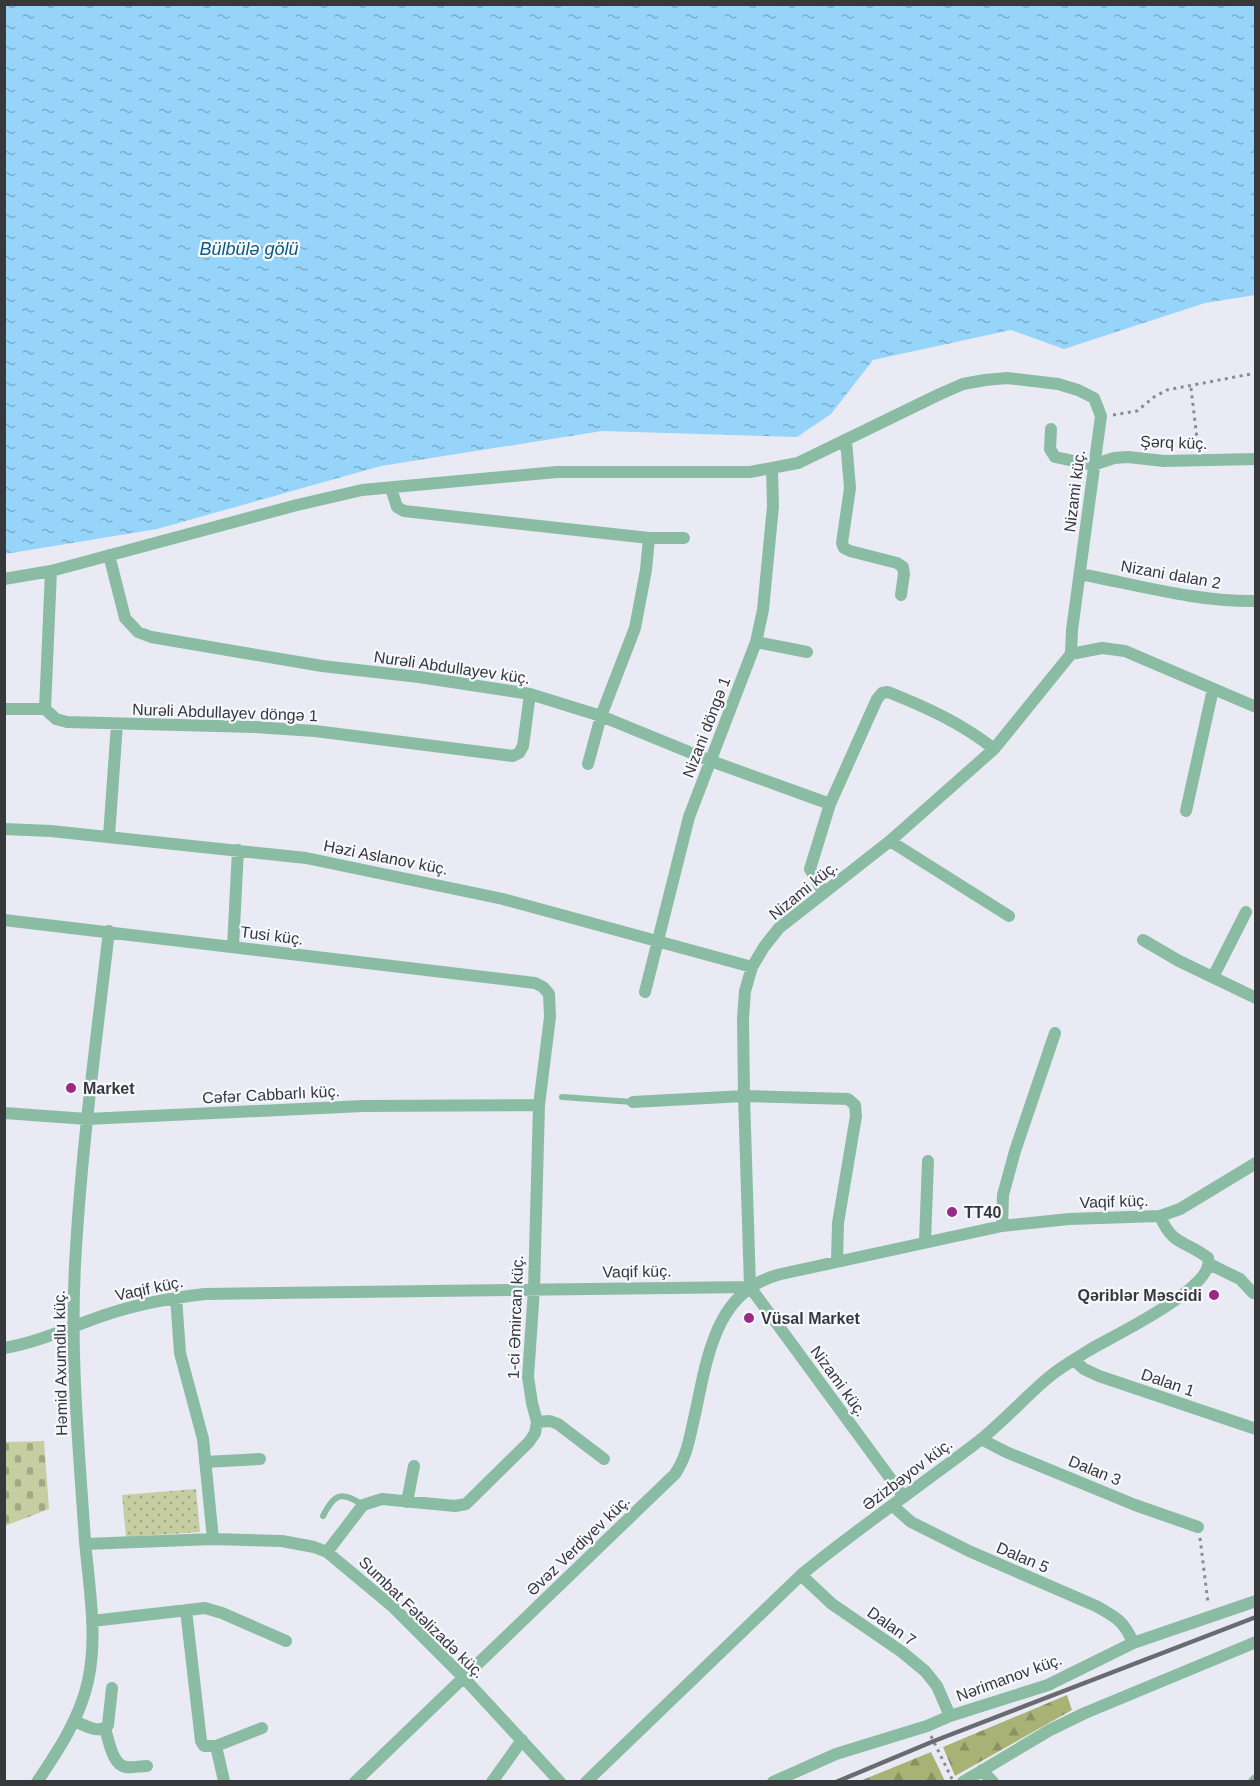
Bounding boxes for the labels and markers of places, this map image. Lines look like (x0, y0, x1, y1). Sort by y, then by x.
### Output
place label: Market (83, 1080, 135, 1097)
marker: Market (64, 1081, 78, 1095)
place label: TT40 (964, 1204, 1001, 1221)
marker: TT40 (945, 1205, 959, 1219)
place label: Qəriblər Məscidi (1078, 1287, 1202, 1304)
marker: Qəriblər Məscidi (1207, 1288, 1221, 1302)
place label: Vüsal Market (761, 1310, 860, 1327)
marker: Vüsal Market (742, 1311, 756, 1325)

